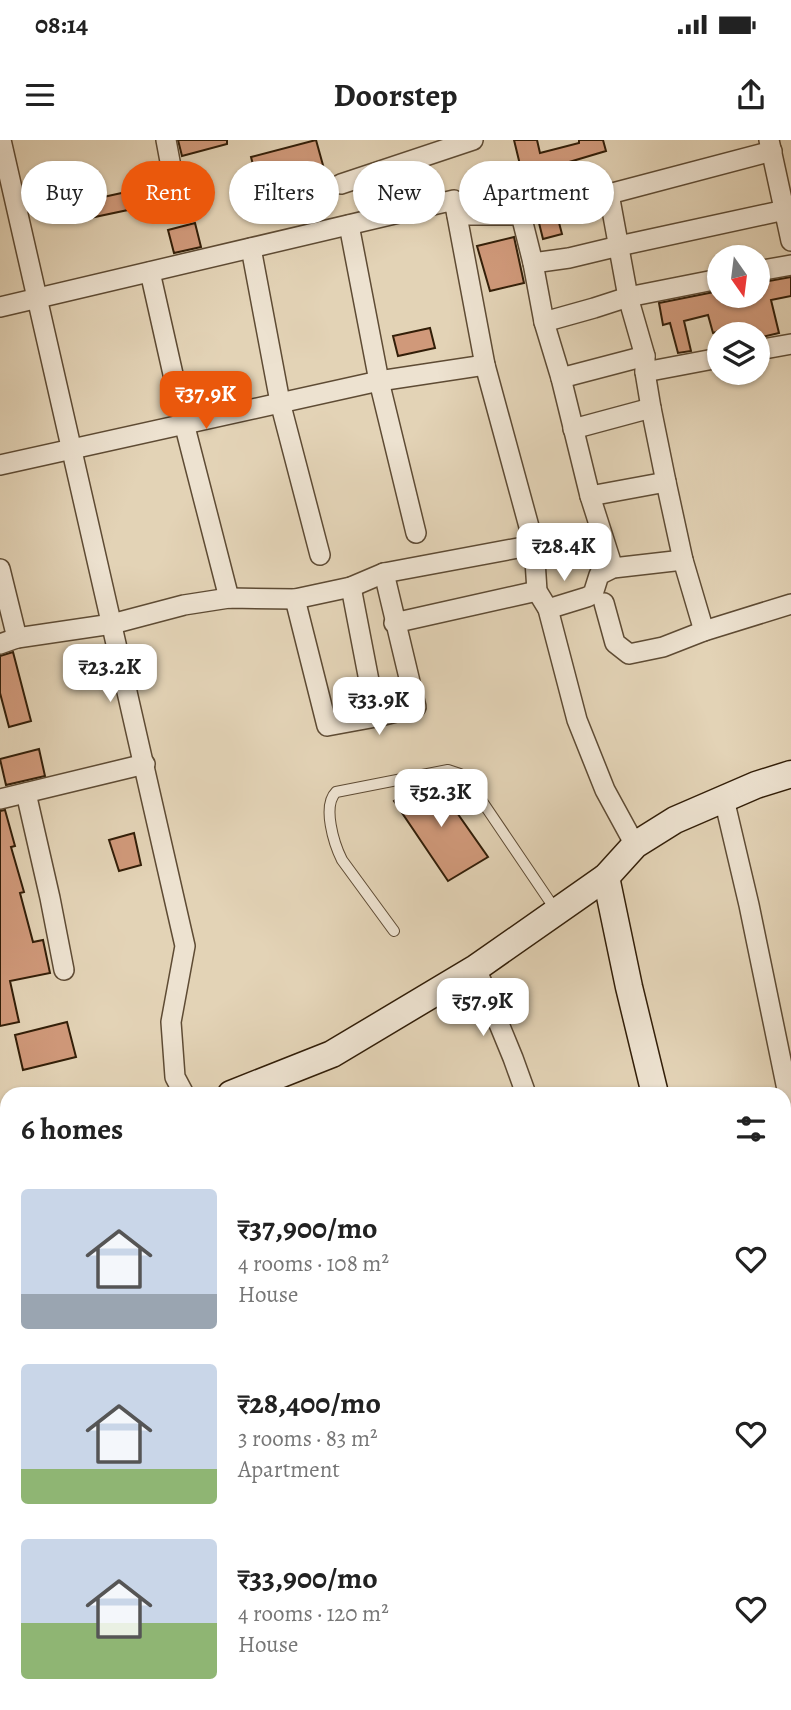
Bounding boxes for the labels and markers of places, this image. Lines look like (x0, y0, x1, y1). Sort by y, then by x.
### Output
pin: ₹37.9K (149, 372, 263, 431)
pin: ₹28.4K (507, 524, 621, 583)
pin: ₹23.2K (53, 644, 167, 704)
pin: ₹33.9K (322, 678, 436, 737)
pin: ₹52.3K (384, 770, 498, 829)
pin: ₹57.9K (426, 978, 540, 1038)

